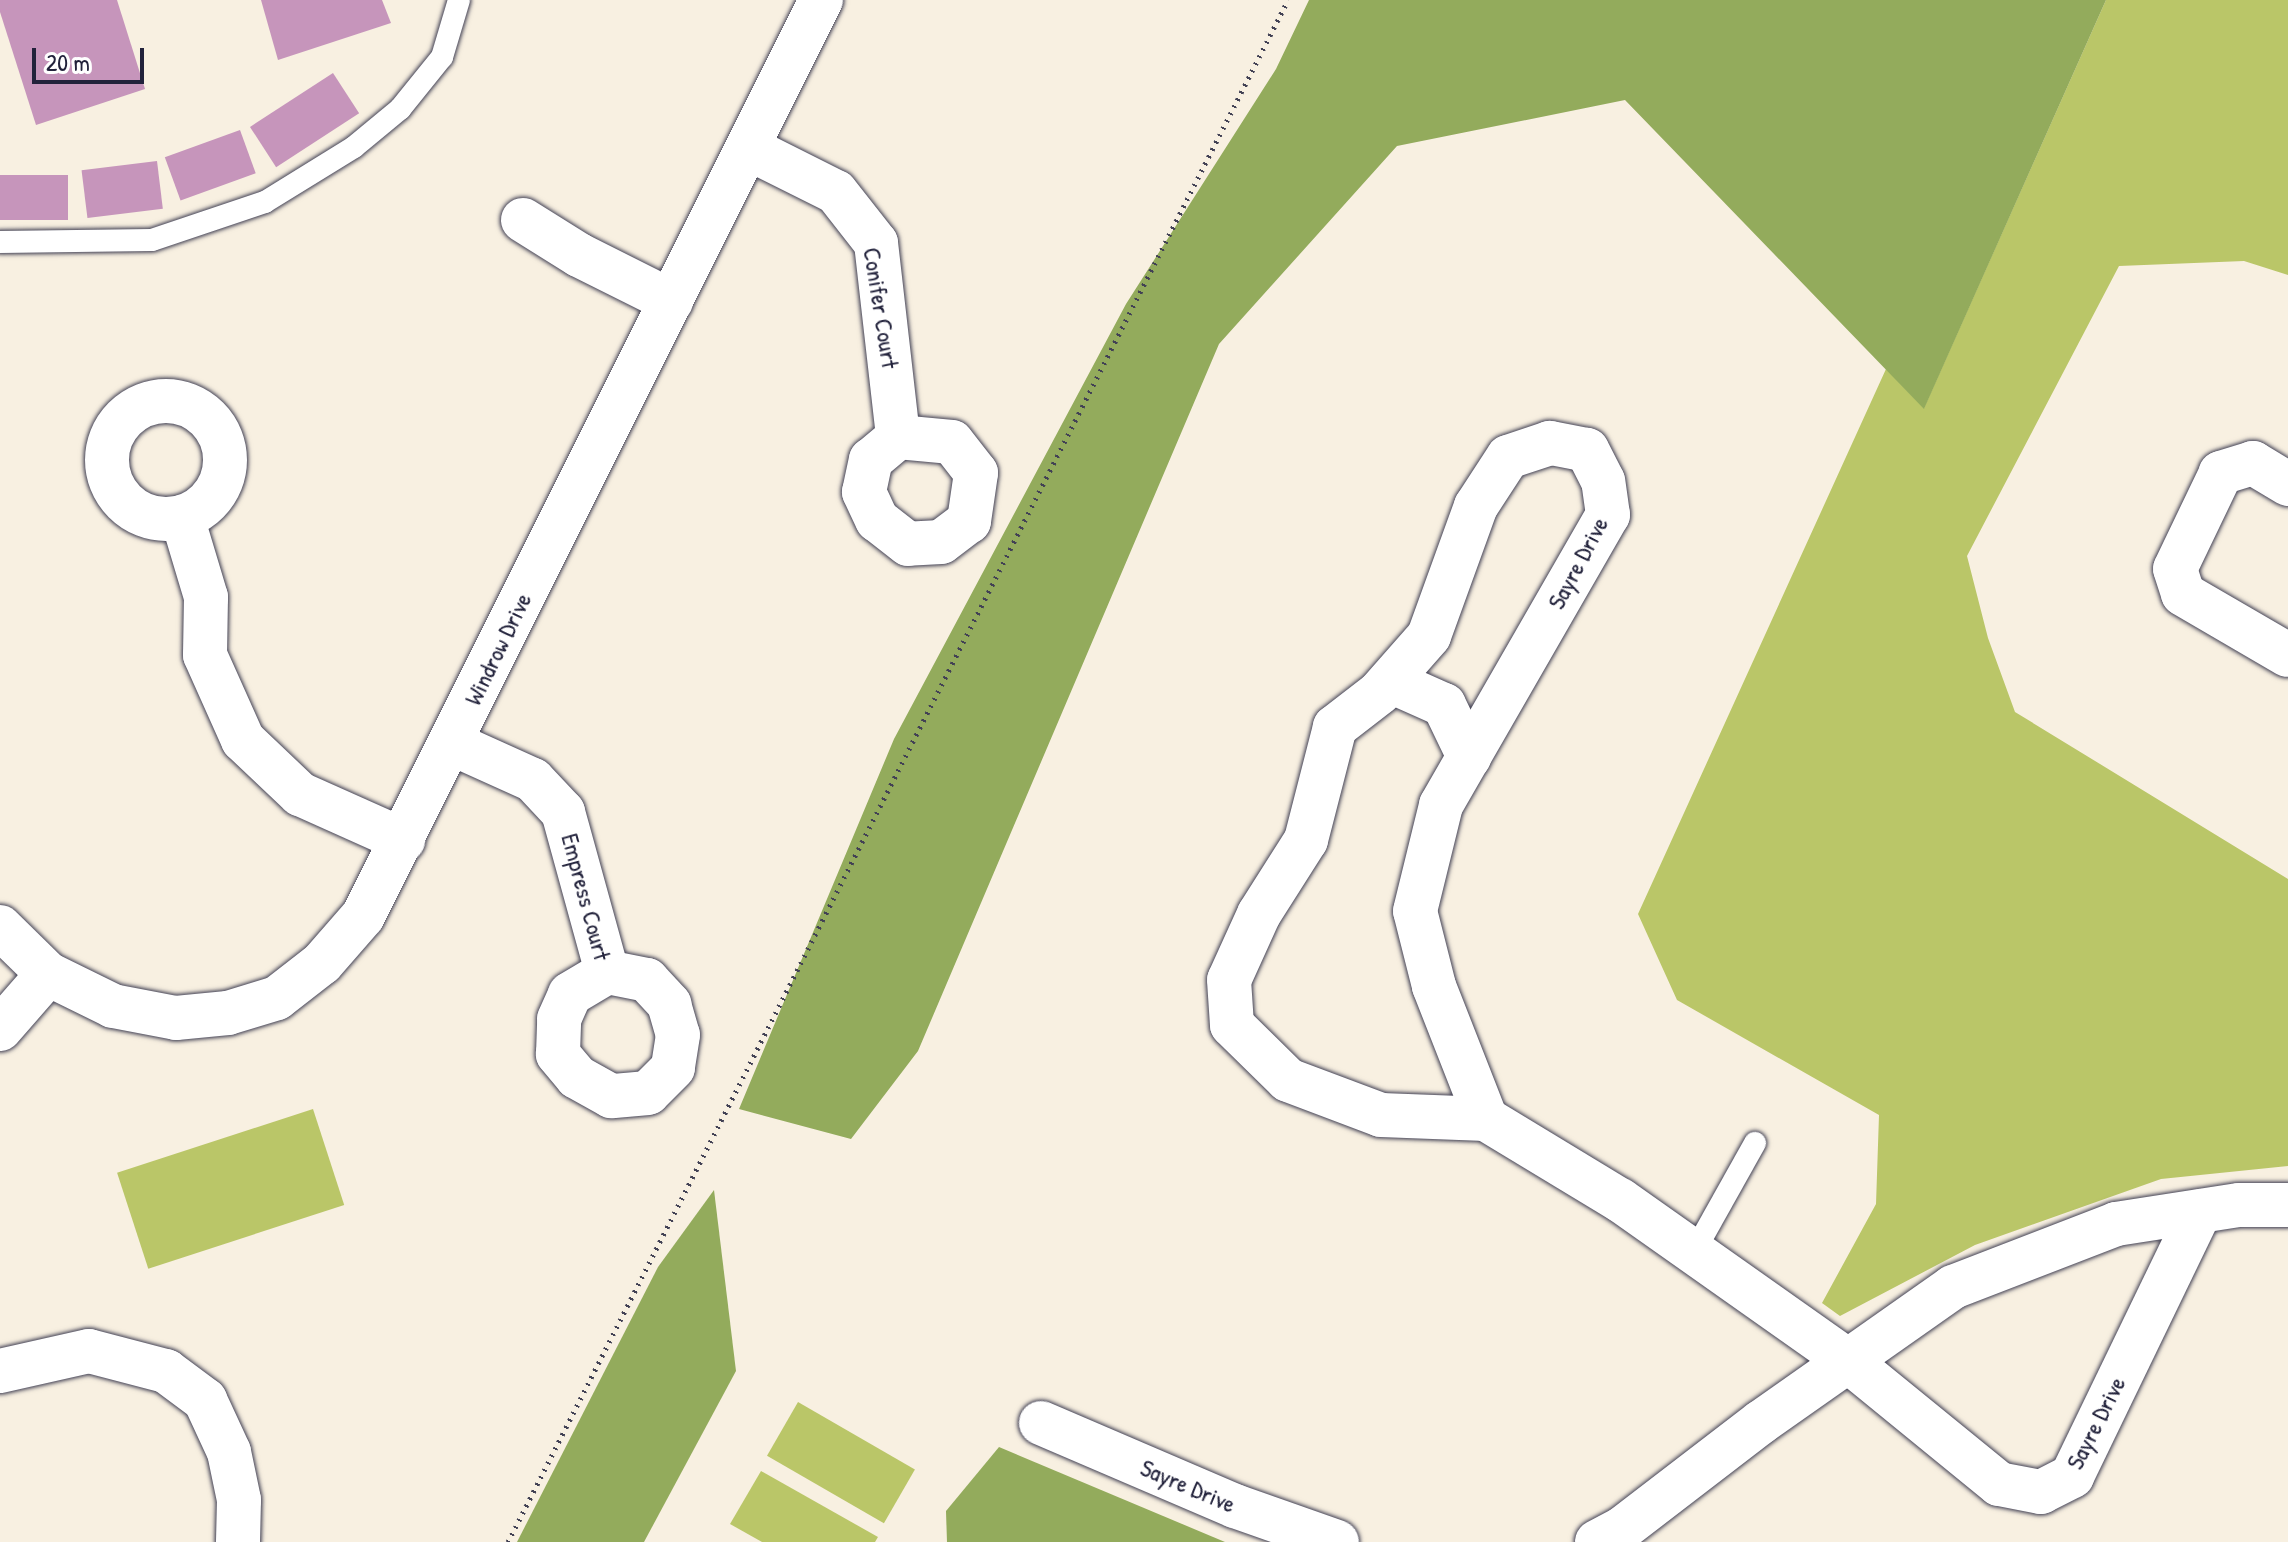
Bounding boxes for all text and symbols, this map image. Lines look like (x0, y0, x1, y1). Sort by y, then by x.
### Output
scale bar (36, 32, 148, 82)
text: 20 m (46, 46, 90, 78)
street label: Conifer Court (857, 246, 905, 370)
street label: Sayre Drive (1542, 512, 1614, 614)
street label: Windrow Drive (459, 588, 537, 710)
street label: Empress Court (555, 831, 617, 963)
street label: Sayre Drive (2060, 1372, 2132, 1474)
street label: Sayre Drive (1136, 1453, 1240, 1519)

